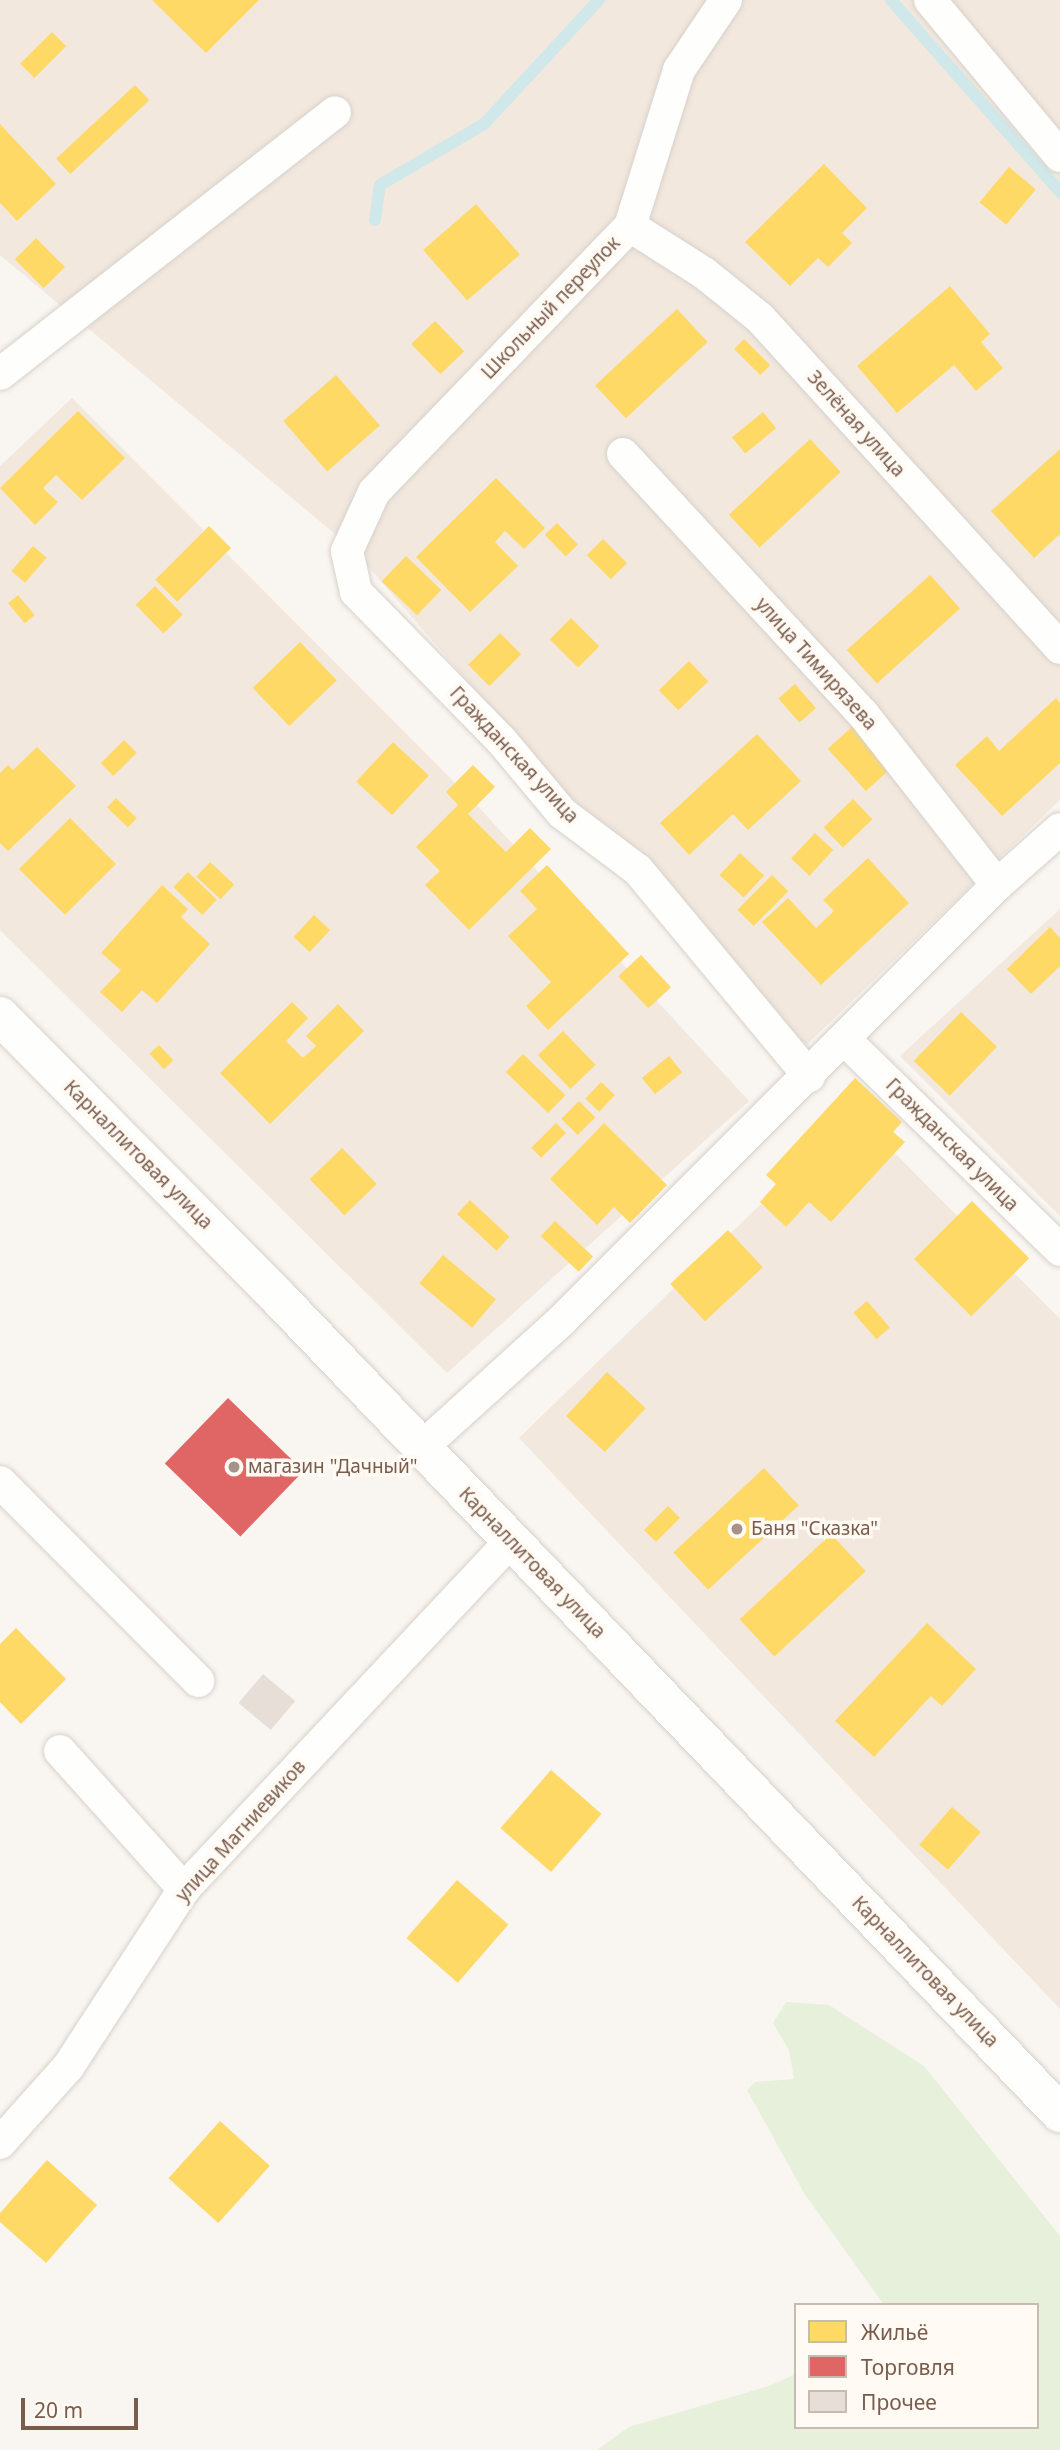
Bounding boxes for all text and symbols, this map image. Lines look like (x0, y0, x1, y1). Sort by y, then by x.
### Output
street label: Школьный переулок (477, 232, 625, 384)
street label: Зелёная улица (802, 366, 910, 482)
street label: улица Тимирязева (751, 593, 881, 735)
street label: Гражданская улица (445, 682, 583, 828)
street label: Гражданская улица (881, 1074, 1023, 1216)
street label: Карналлитовая улица (59, 1076, 217, 1234)
place label: магазин "Дачный" (248, 1456, 418, 1478)
marker: магазин "Дачный" (226, 1459, 242, 1475)
street label: Карналлитовая улица (454, 1483, 610, 1643)
place label: Баня "Сказка" (751, 1518, 878, 1540)
marker: Баня "Сказка" (729, 1521, 745, 1537)
street label: улица Магниевиков (171, 1755, 311, 1907)
street label: Карналлитовая улица (847, 1892, 1003, 2052)
legend (794, 2303, 1039, 2429)
text: Жильё (861, 2318, 928, 2346)
text: Торговля (861, 2353, 955, 2381)
scale bar (24, 2384, 142, 2428)
text: Прочее (861, 2388, 937, 2416)
text: 20 m (34, 2396, 83, 2424)

